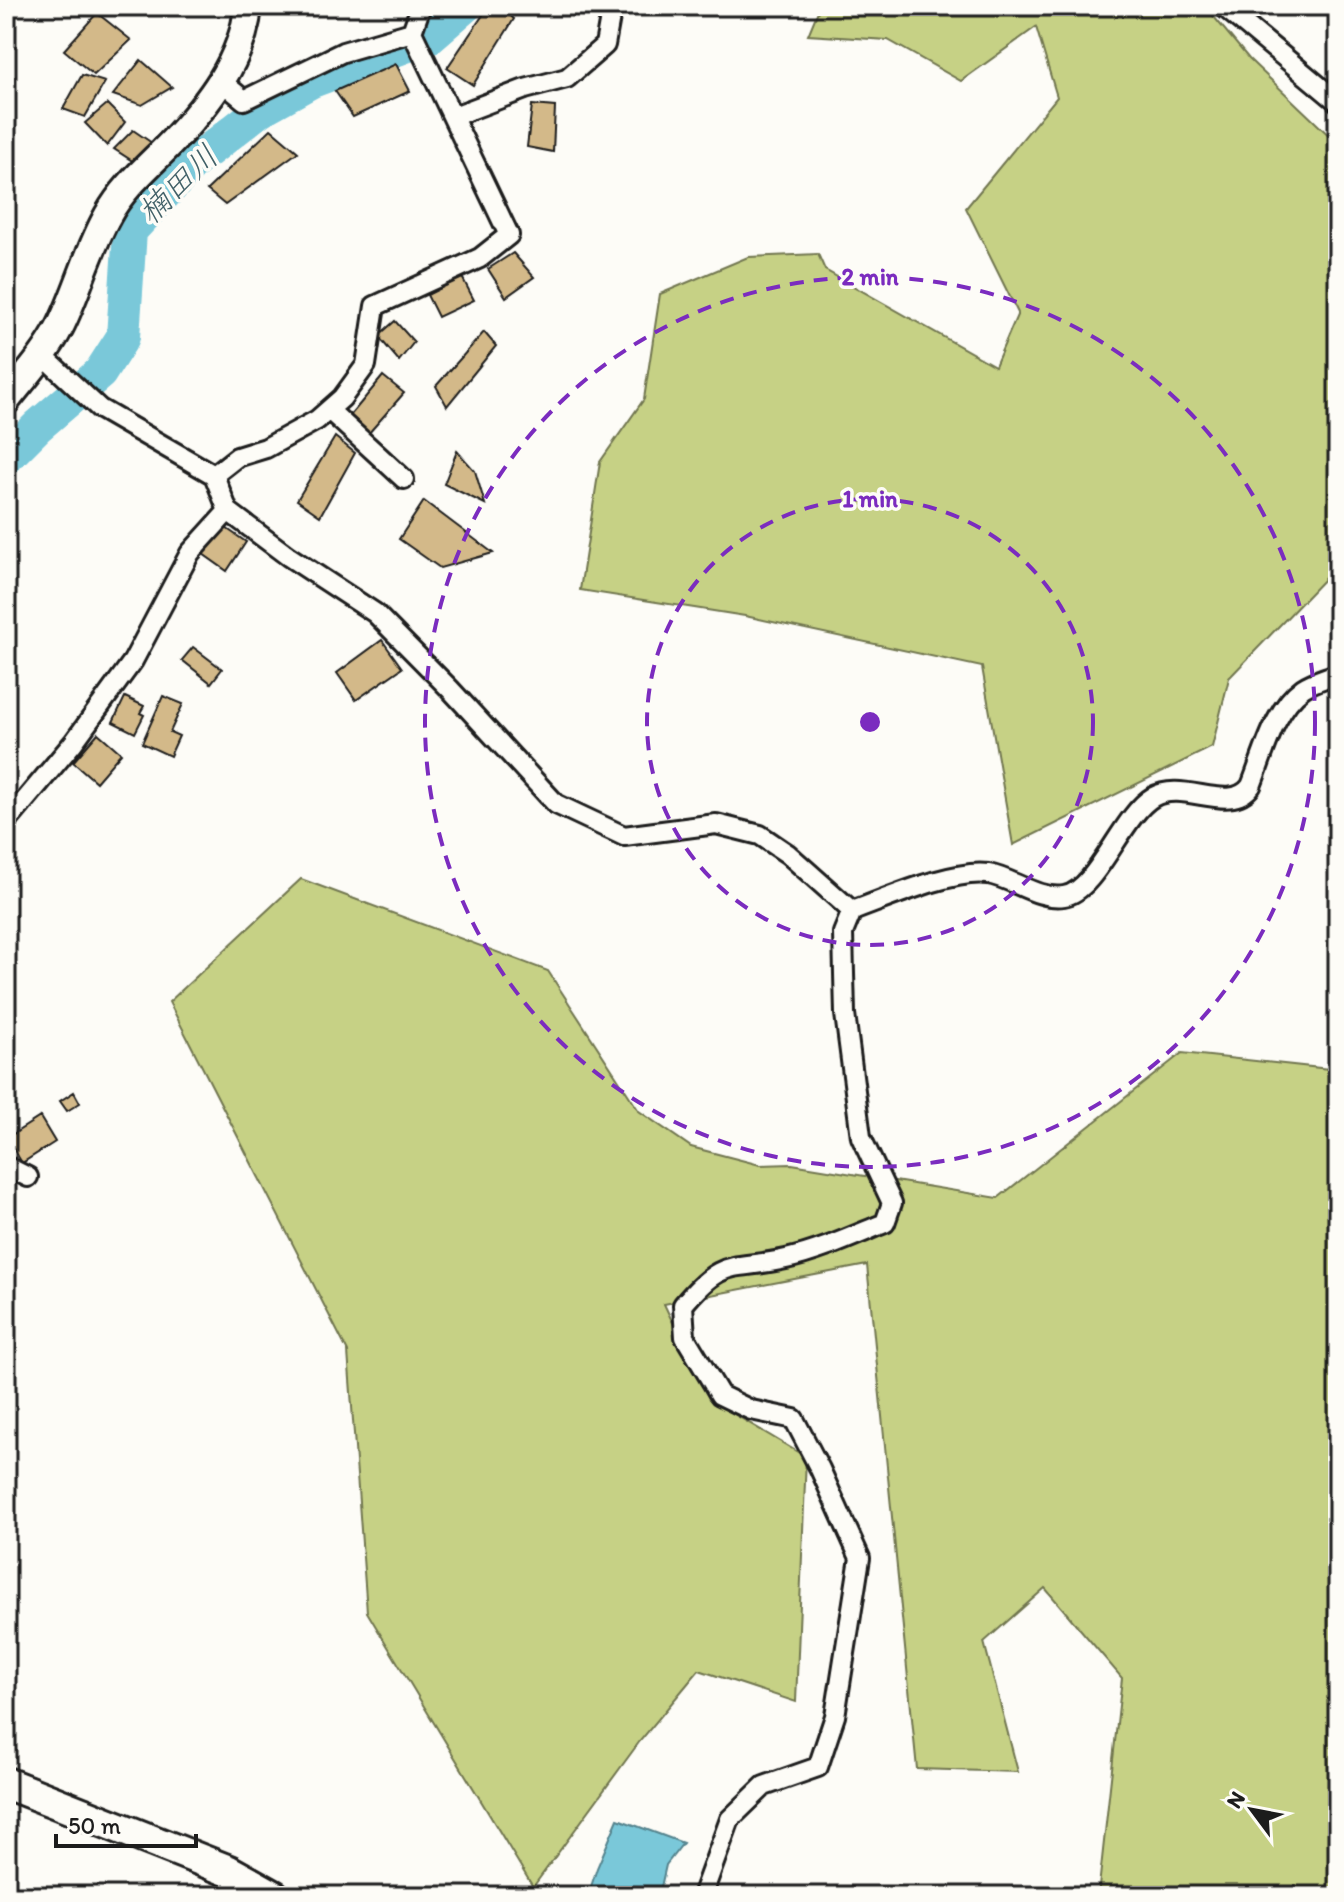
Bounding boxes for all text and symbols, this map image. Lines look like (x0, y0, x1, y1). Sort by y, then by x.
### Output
water label: 楠田川 (130, 137, 226, 231)
text: 2 min (841, 262, 899, 291)
text: 1 min (842, 484, 898, 513)
centre of rings (856, 708, 884, 736)
north arrow (1212, 1770, 1292, 1850)
text: N (1220, 1786, 1251, 1813)
scale bar (56, 1798, 196, 1848)
text: 50 m (68, 1811, 121, 1840)

